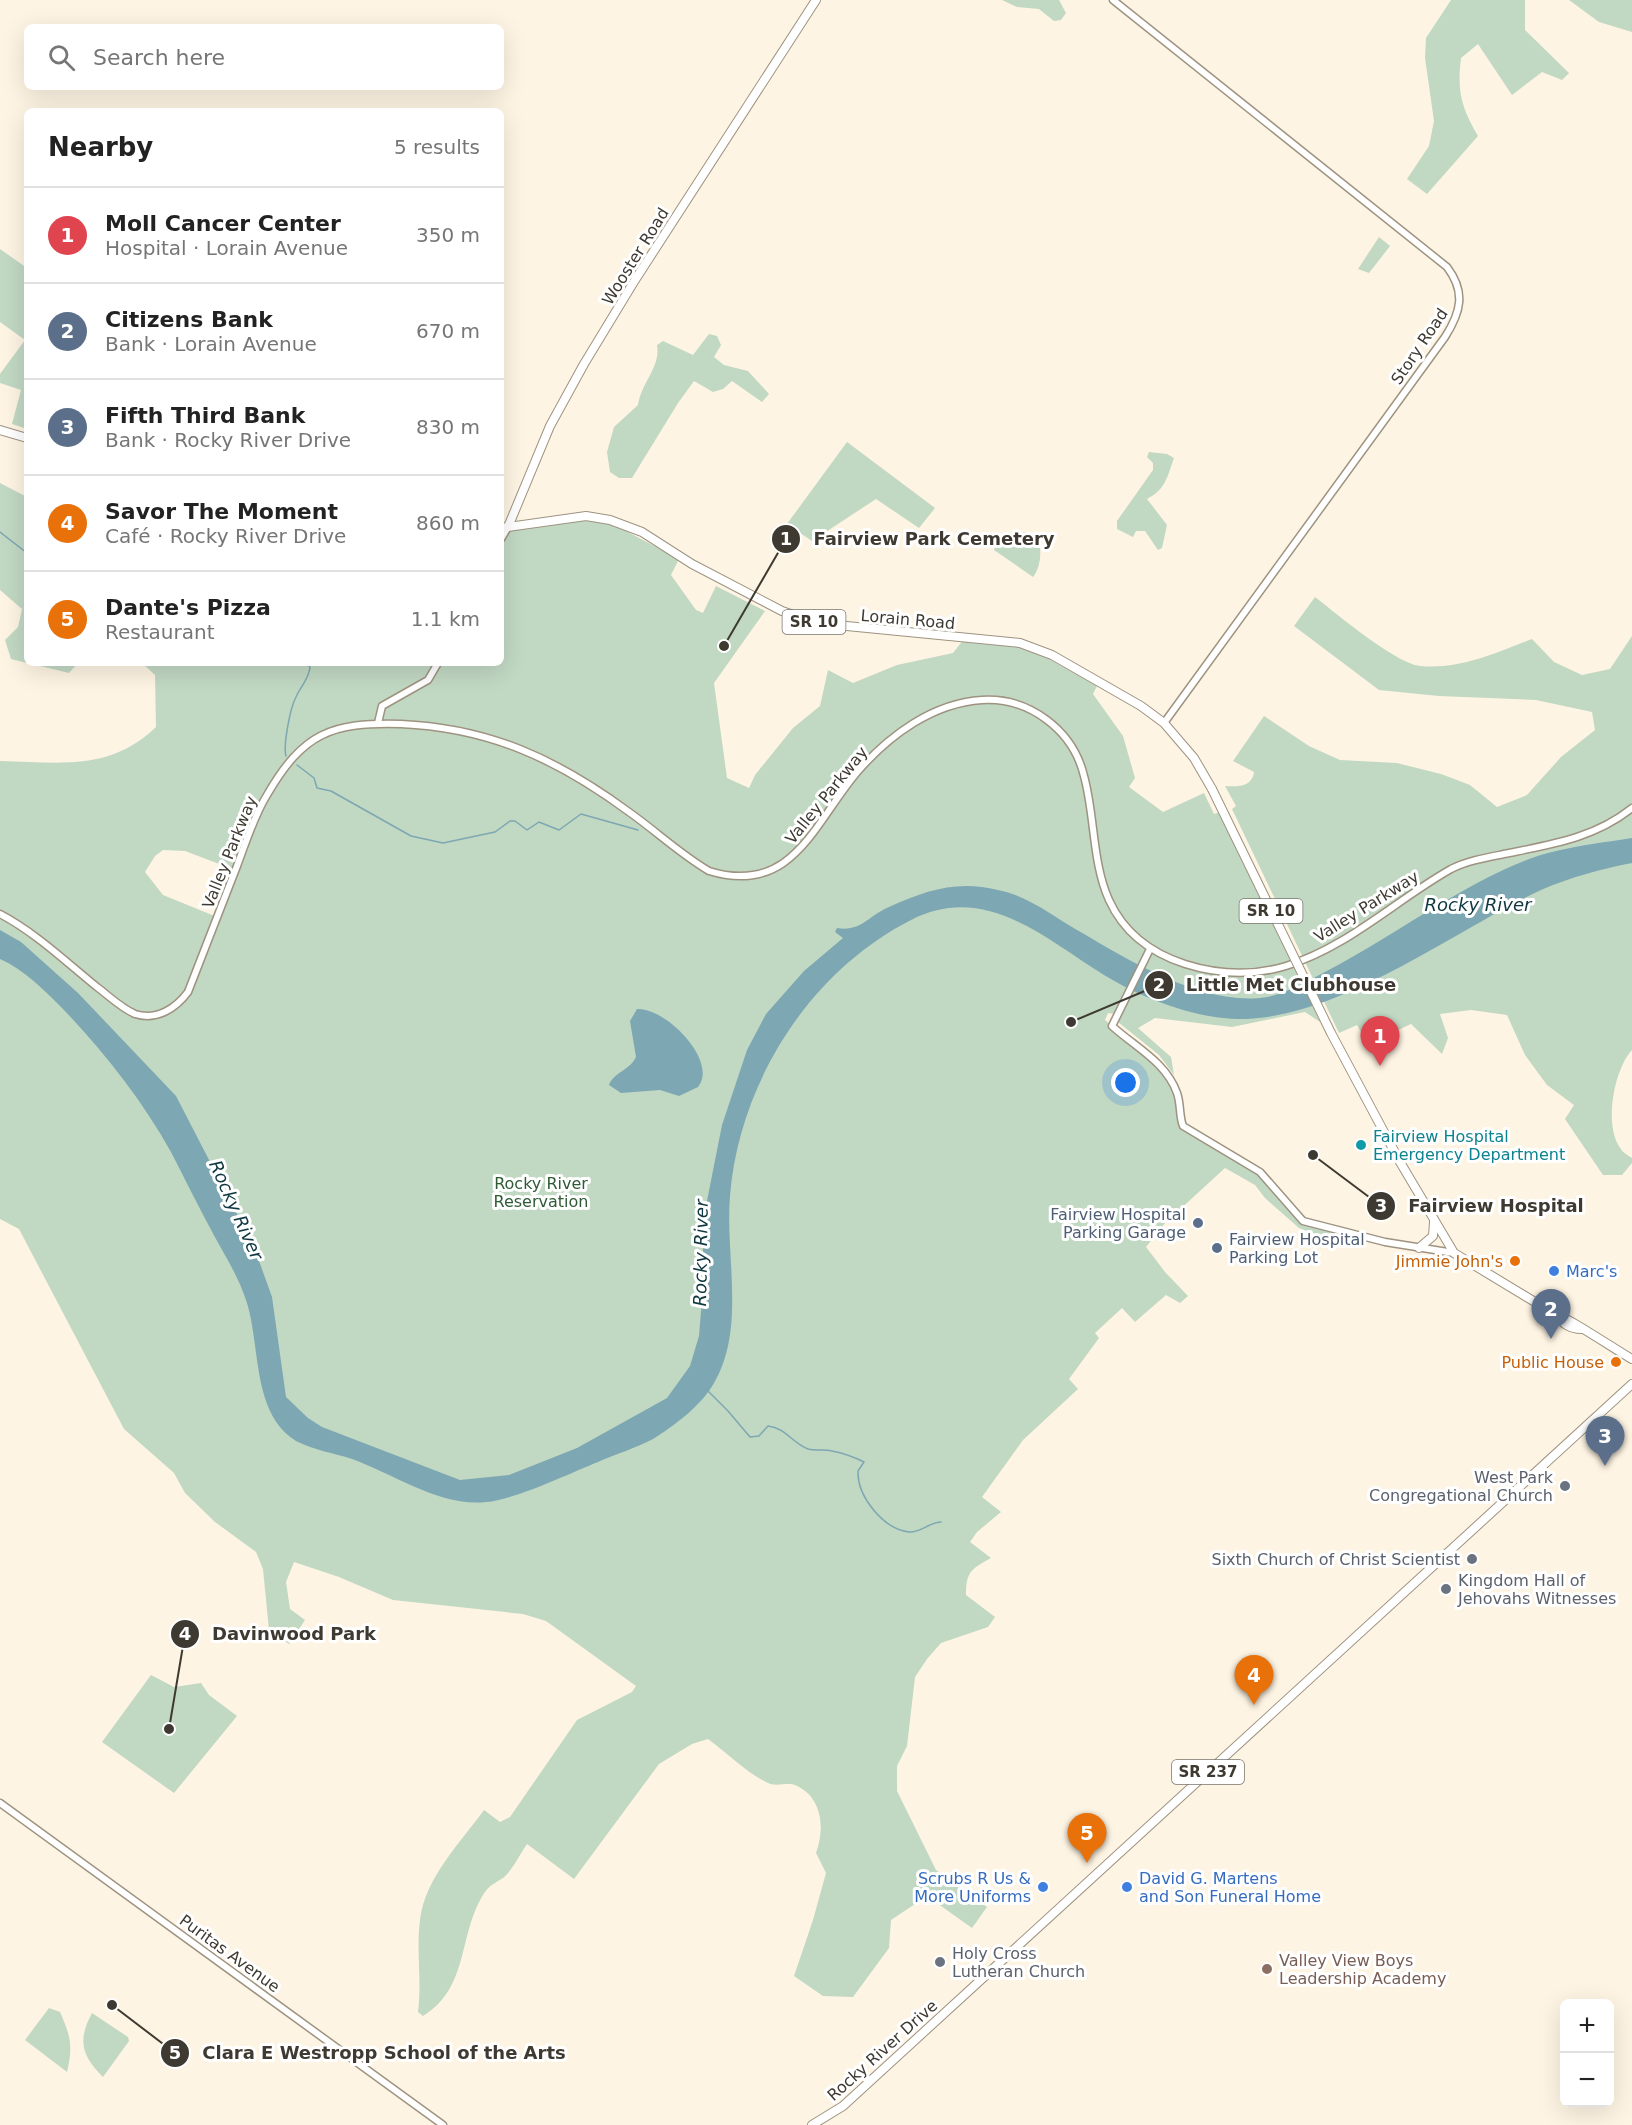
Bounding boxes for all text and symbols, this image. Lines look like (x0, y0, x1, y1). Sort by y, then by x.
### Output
search box (24, 24, 504, 90)
icon: search (45, 41, 78, 74)
text: Search here (93, 45, 225, 70)
text: Nearby (48, 132, 153, 162)
text: 5 results (394, 135, 480, 159)
street label: Wooster Road (598, 204, 673, 308)
text: Moll Cancer Center (105, 211, 341, 236)
text: 1 (61, 223, 74, 247)
text: 350 m (416, 223, 480, 247)
text: Hospital · Lorain Avenue (105, 236, 348, 260)
street label: Story Road (1387, 305, 1452, 388)
text: Citizens Bank (105, 307, 273, 332)
text: 2 (61, 319, 74, 343)
text: 670 m (416, 319, 480, 343)
text: Bank · Lorain Avenue (105, 332, 317, 356)
text: Fifth Third Bank (105, 403, 305, 428)
text: 3 (61, 415, 74, 439)
text: 830 m (416, 415, 480, 439)
text: Bank · Rocky River Drive (105, 428, 351, 452)
text: Savor The Moment (105, 499, 338, 524)
text: 4 (61, 511, 74, 535)
text: 860 m (416, 511, 480, 535)
callout: Fairview Park Cemetery (771, 521, 1066, 557)
text: Café · Rocky River Drive (105, 524, 346, 548)
text: 1 (780, 528, 792, 549)
text: Fairview Park Cemetery (813, 528, 1055, 549)
text: Dante's Pizza (105, 595, 271, 620)
street label: Lorain Road (860, 606, 956, 633)
text: 5 (61, 607, 74, 631)
text: 1.1 km (411, 607, 480, 631)
road number: SR 10 (782, 610, 846, 634)
text: Restaurant (105, 620, 215, 644)
street label: Valley Parkway (781, 743, 871, 848)
street label: Valley Parkway (198, 793, 261, 911)
street label: Valley Parkway (1310, 867, 1422, 946)
water label: Rocky River (1425, 894, 1533, 915)
road number: SR 10 (1240, 899, 1302, 923)
callout: Little Met Clubhouse (1144, 967, 1409, 1003)
text: 2 (1153, 974, 1165, 995)
text: Little Met Clubhouse (1186, 974, 1396, 995)
pin: 1 (1360, 1016, 1400, 1066)
your location (1111, 1068, 1140, 1097)
place label: Fairview Hospital Emergency Department (1373, 1127, 1565, 1164)
marker: Fairview Hospital Emergency Department (1354, 1138, 1368, 1152)
water label: Rocky River (205, 1157, 268, 1264)
park label: Rocky River Reservation (494, 1174, 588, 1211)
callout: Fairview Hospital (1366, 1188, 1595, 1224)
text: 3 (1375, 1195, 1387, 1216)
text: Fairview Hospital (1408, 1195, 1584, 1216)
water label: Rocky River (689, 1198, 712, 1307)
place label: Fairview Hospital Parking Garage (1050, 1205, 1186, 1242)
marker: Fairview Hospital Parking Garage (1191, 1216, 1205, 1230)
place label: Fairview Hospital Parking Lot (1229, 1230, 1365, 1267)
marker: Fairview Hospital Parking Lot (1210, 1241, 1224, 1255)
place label: Jimmie John's (1395, 1252, 1503, 1271)
marker: Jimmie John's (1508, 1254, 1522, 1268)
place label: Marc's (1566, 1262, 1617, 1281)
marker: Marc's (1547, 1264, 1561, 1278)
pin: 2 (1532, 1290, 1570, 1339)
place label: Public House (1501, 1353, 1604, 1372)
marker: Public House (1609, 1355, 1623, 1369)
pin: 3 (1586, 1416, 1624, 1466)
place label: West Park Congregational Church (1369, 1468, 1554, 1505)
marker: West Park Congregational Church (1558, 1479, 1572, 1493)
place label: Sixth Church of Christ Scientist (1211, 1550, 1460, 1569)
marker: Sixth Church of Christ Scientist (1465, 1552, 1479, 1566)
place label: Kingdom Hall of Jehovahs Witnesses (1457, 1571, 1616, 1608)
marker: Kingdom Hall of Jehovahs Witnesses (1439, 1582, 1453, 1596)
callout: Davinwood Park (170, 1616, 388, 1652)
text: 4 (179, 1623, 191, 1644)
text: Davinwood Park (212, 1623, 377, 1644)
pin: 4 (1234, 1656, 1274, 1705)
road number: SR 237 (1172, 1760, 1244, 1784)
pin: 5 (1068, 1814, 1106, 1863)
place label: Scrubs R Us & More Uniforms (914, 1869, 1031, 1906)
place label: David G. Martens and Son Funeral Home (1139, 1869, 1321, 1906)
marker: Scrubs R Us & More Uniforms (1036, 1880, 1050, 1894)
marker: David G. Martens and Son Funeral Home (1120, 1880, 1134, 1894)
street label: Puritas Avenue (176, 1911, 284, 1996)
place label: Holy Cross Lutheran Church (952, 1944, 1085, 1981)
place label: Valley View Boys Leadership Academy (1279, 1951, 1446, 1988)
marker: Holy Cross Lutheran Church (933, 1955, 947, 1969)
marker: Valley View Boys Leadership Academy (1260, 1962, 1274, 1976)
street label: Rocky River Drive (823, 1996, 941, 2105)
map controls (1560, 1999, 1614, 2107)
button: + (1560, 1999, 1614, 2053)
callout: Clara E Westropp School of the Arts (160, 2035, 578, 2071)
text: 5 (169, 2042, 181, 2063)
text: Clara E Westropp School of the Arts (202, 2042, 566, 2063)
button: − (1560, 2053, 1614, 2107)

